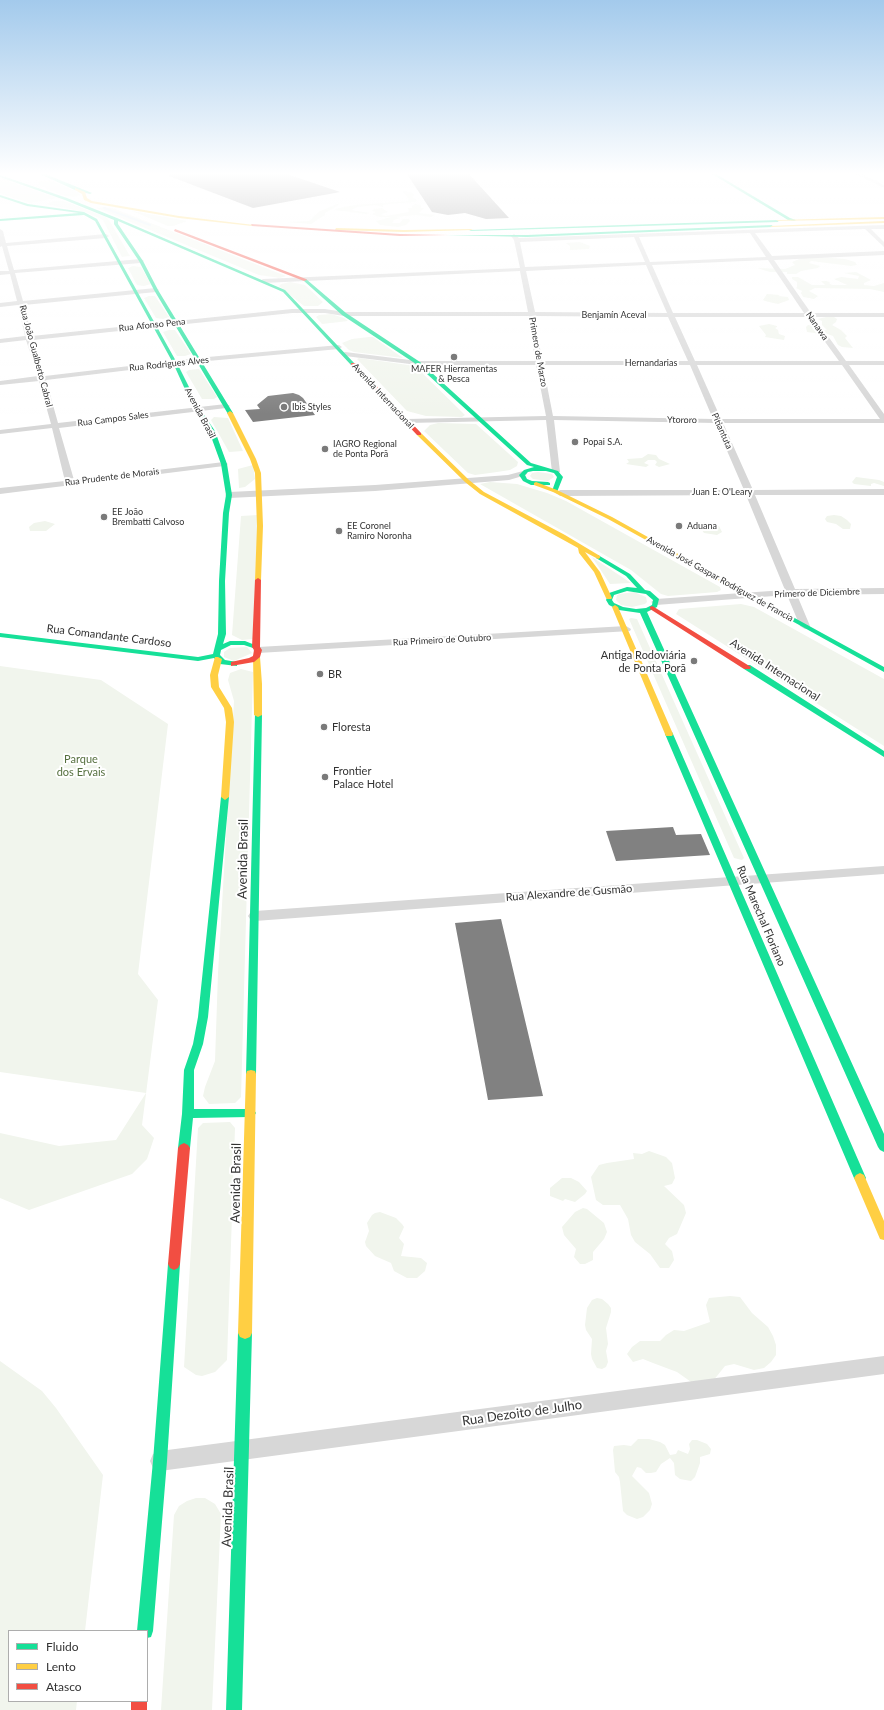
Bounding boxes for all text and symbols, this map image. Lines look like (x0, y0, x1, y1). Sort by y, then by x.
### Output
street label: Rua João Gualberto Cabral (17, 304, 55, 408)
street label: Benjamín Aceval (581, 310, 647, 320)
street label: Nanawa (803, 310, 831, 342)
street label: Rua Afonso Pena (118, 316, 186, 334)
street label: Primero de Marzo (527, 316, 549, 388)
marker: MAFER Hierramentas & Pesca (449, 352, 459, 362)
street label: Rua Rodrigues Alves (129, 354, 209, 374)
street label: Hernandarias (625, 358, 677, 368)
street label: Avenida Internacional (350, 361, 416, 431)
place label: MAFER Hierramentas & Pesca (411, 364, 497, 385)
street label: Avenida Brasil (182, 386, 218, 440)
marker: Ibis Styles (279, 402, 289, 412)
place label: Ibis Styles (292, 402, 331, 412)
street label: Rua Campos Sales (77, 409, 149, 429)
street label: Pitiantuta (709, 411, 735, 451)
street label: Ytororo (667, 414, 697, 426)
marker: Popai S.A. (570, 437, 580, 447)
place label: Popai S.A. (583, 437, 622, 447)
place label: IAGRO Regional de Ponta Porã (333, 439, 397, 460)
marker: IAGRO Regional de Ponta Porã (320, 444, 330, 454)
street label: Rua Prudente de Morais (64, 466, 160, 488)
street label: Juan E. O'Leary (692, 487, 752, 497)
place label: EE João Brembatti Calvoso (112, 507, 184, 528)
marker: EE João Brembatti Calvoso (99, 512, 109, 522)
place label: EE Coronel Ramiro Noronha (347, 521, 412, 542)
marker: Aduana (674, 521, 684, 531)
place label: Aduana (687, 521, 717, 531)
marker: EE Coronel Ramiro Noronha (334, 526, 344, 536)
street label: Avenida José Gaspar Rodríguez de Francia (645, 534, 795, 624)
street label: Primero de Diciembre (774, 586, 860, 600)
street label: Rua Comandante Cardoso (46, 622, 172, 650)
street label: Rua Primeiro de Outubro (393, 632, 491, 648)
street label: Avenida Internacional (728, 636, 822, 704)
place label: Antiga Rodoviária de Ponta Porã (601, 648, 686, 674)
marker: Antiga Rodoviária de Ponta Porã (689, 656, 699, 666)
place label: BR (328, 667, 342, 681)
marker: BR (315, 669, 325, 679)
place label: Floresta (332, 720, 371, 734)
marker: Floresta (319, 722, 329, 732)
park label: Parque dos Ervais (57, 752, 105, 778)
place label: Frontier Palace Hotel (333, 764, 393, 790)
marker: Frontier Palace Hotel (320, 772, 330, 782)
street label: Avenida Brasil (235, 819, 251, 899)
street label: Rua Marechal Floriano (734, 864, 788, 968)
street label: Rua Alexandre de Gusmão (505, 882, 633, 904)
street label: Avenida Brasil (228, 1143, 244, 1223)
street label: Rua Dezoito de Julho (461, 1397, 583, 1429)
street label: Avenida Brasil (219, 1467, 237, 1547)
legend (8, 1630, 148, 1702)
text: Fluido (46, 1639, 79, 1654)
text: Lento (46, 1659, 76, 1674)
text: Atasco (46, 1679, 82, 1694)

